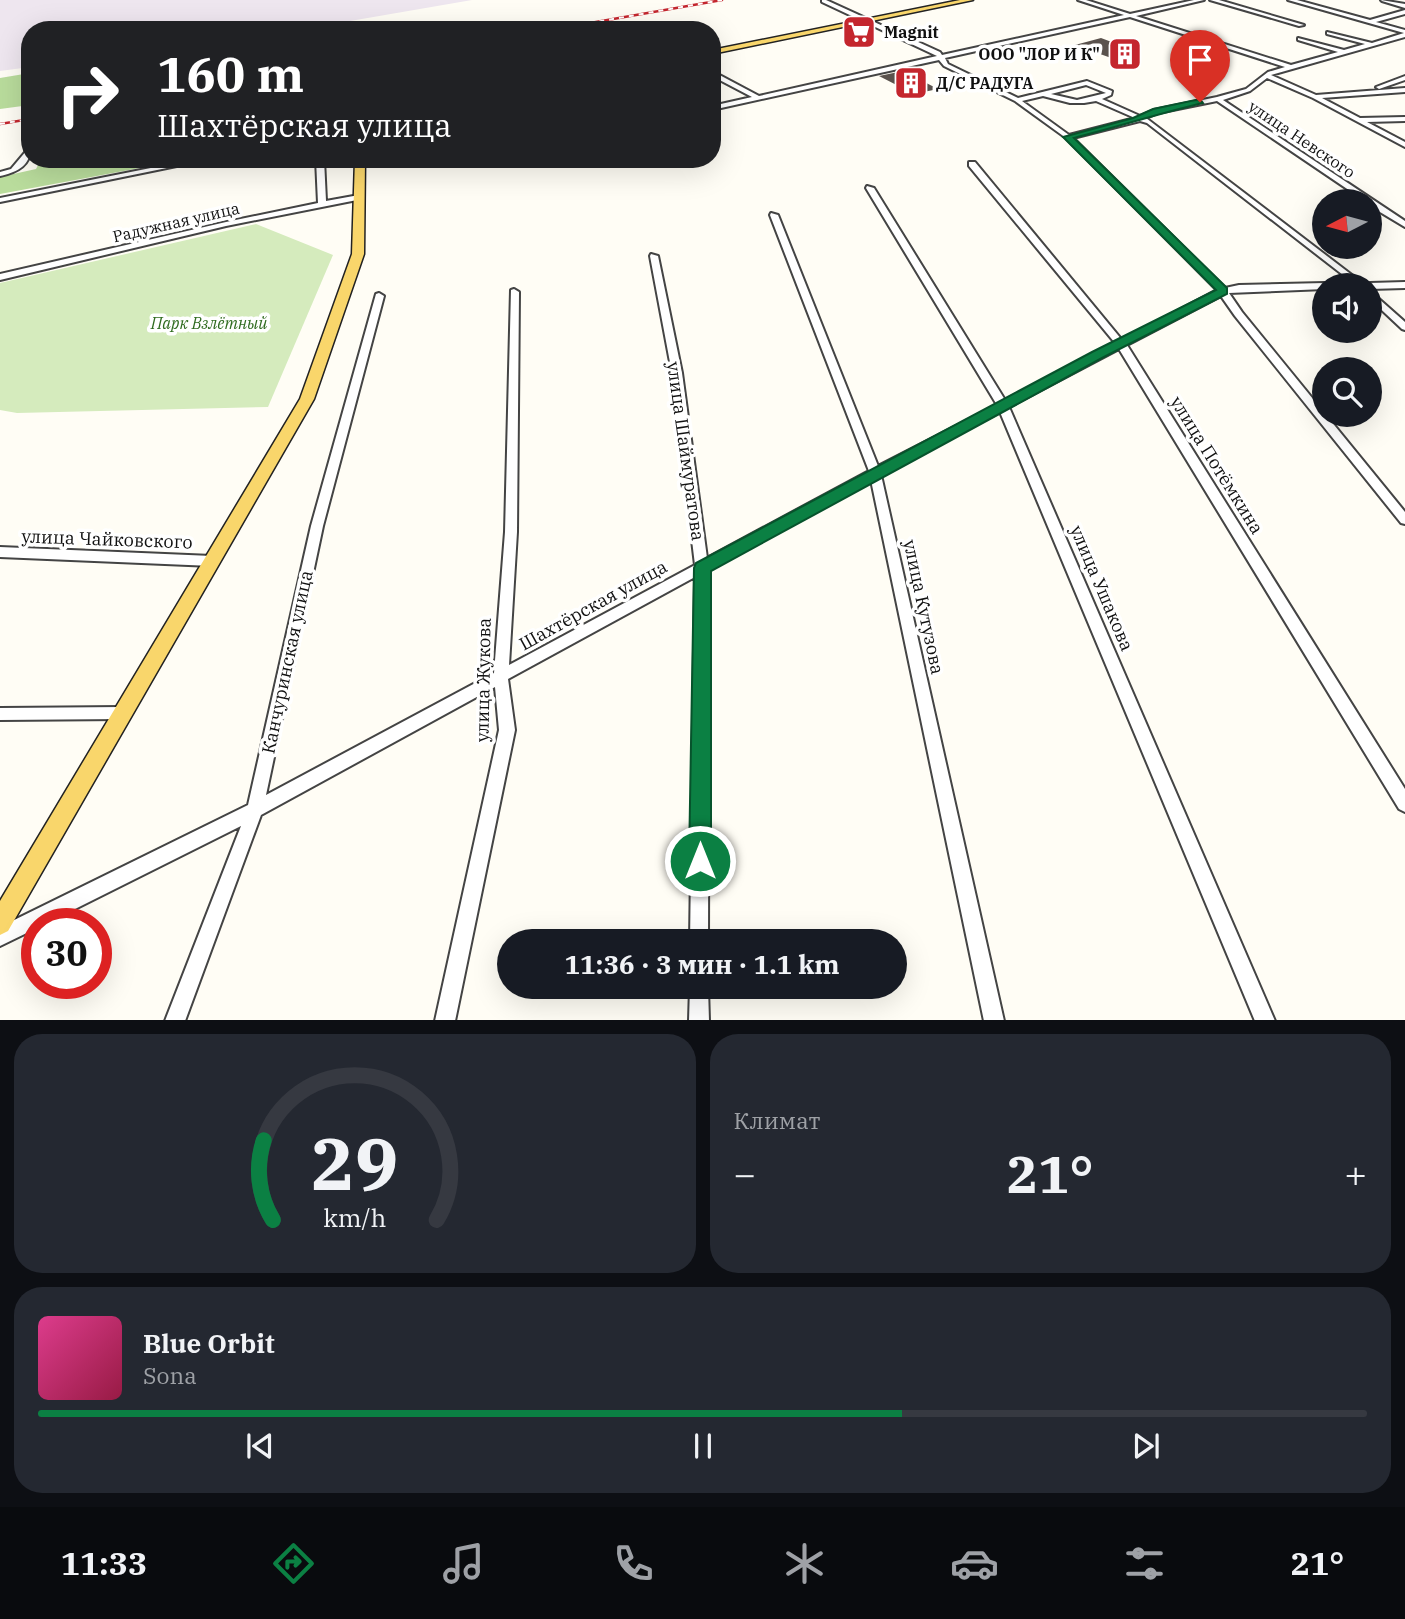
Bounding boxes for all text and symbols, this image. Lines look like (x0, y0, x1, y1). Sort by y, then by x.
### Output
supermarket icon: Magnit (840, 13, 878, 51)
place label: Magnit (884, 22, 939, 42)
pin (1170, 30, 1230, 102)
building icon: ООО "ЛОР И К" (1106, 35, 1144, 73)
icon: arrive (1181, 41, 1219, 79)
text: 160 m (157, 42, 304, 105)
place label: ООО "ЛОР И К" (978, 44, 1100, 64)
icon: right (42, 49, 133, 140)
building icon: Д/С РАДУГА (892, 64, 930, 102)
place label: Д/С РАДУГА (936, 73, 1034, 93)
street label: улица Невского (1245, 96, 1359, 182)
text: Шахтёрская улица (157, 104, 452, 146)
north arrow (1312, 189, 1382, 259)
map controls (1312, 189, 1382, 427)
street label: Радужная улица (111, 198, 242, 246)
button: sound (1312, 273, 1382, 343)
park label: Парк Взлётный (150, 313, 267, 333)
button: search (1312, 357, 1382, 427)
street label: улица Шаймуратова (662, 360, 710, 542)
street label: улица Потёмкина (1165, 392, 1269, 538)
street label: улица Ушакова (1065, 522, 1139, 654)
street label: улица Чайковского (21, 525, 193, 553)
street label: улица Кутузова (898, 537, 950, 677)
street label: Шахтёрская улица (515, 555, 671, 655)
street label: Канчуринская улица (256, 568, 318, 756)
street label: улица Жукова (470, 617, 496, 742)
position arrow (663, 824, 737, 898)
speed limit sign: 30 (21, 908, 112, 999)
text: 11:36 · 3 мин · 1.1 km (564, 947, 840, 981)
text: Климат (734, 1105, 820, 1135)
text: 29 (311, 1115, 398, 1210)
text: 21° (1007, 1140, 1094, 1207)
text: − (734, 1149, 756, 1198)
text: + (1344, 1149, 1367, 1198)
text: km/h (323, 1200, 386, 1233)
text: Blue Orbit (143, 1326, 275, 1360)
text: Sona (143, 1360, 197, 1390)
icon: previous (241, 1427, 279, 1465)
icon: pause (684, 1427, 722, 1465)
icon: next (1127, 1427, 1165, 1465)
icon: directions (269, 1539, 318, 1588)
icon: music (439, 1539, 488, 1588)
icon: phone (609, 1539, 658, 1588)
icon: climate (780, 1539, 829, 1588)
icon: car (950, 1539, 999, 1588)
icon: filters (1120, 1539, 1169, 1588)
text: 11:33 (61, 1542, 147, 1584)
text: 21° (1291, 1542, 1344, 1584)

